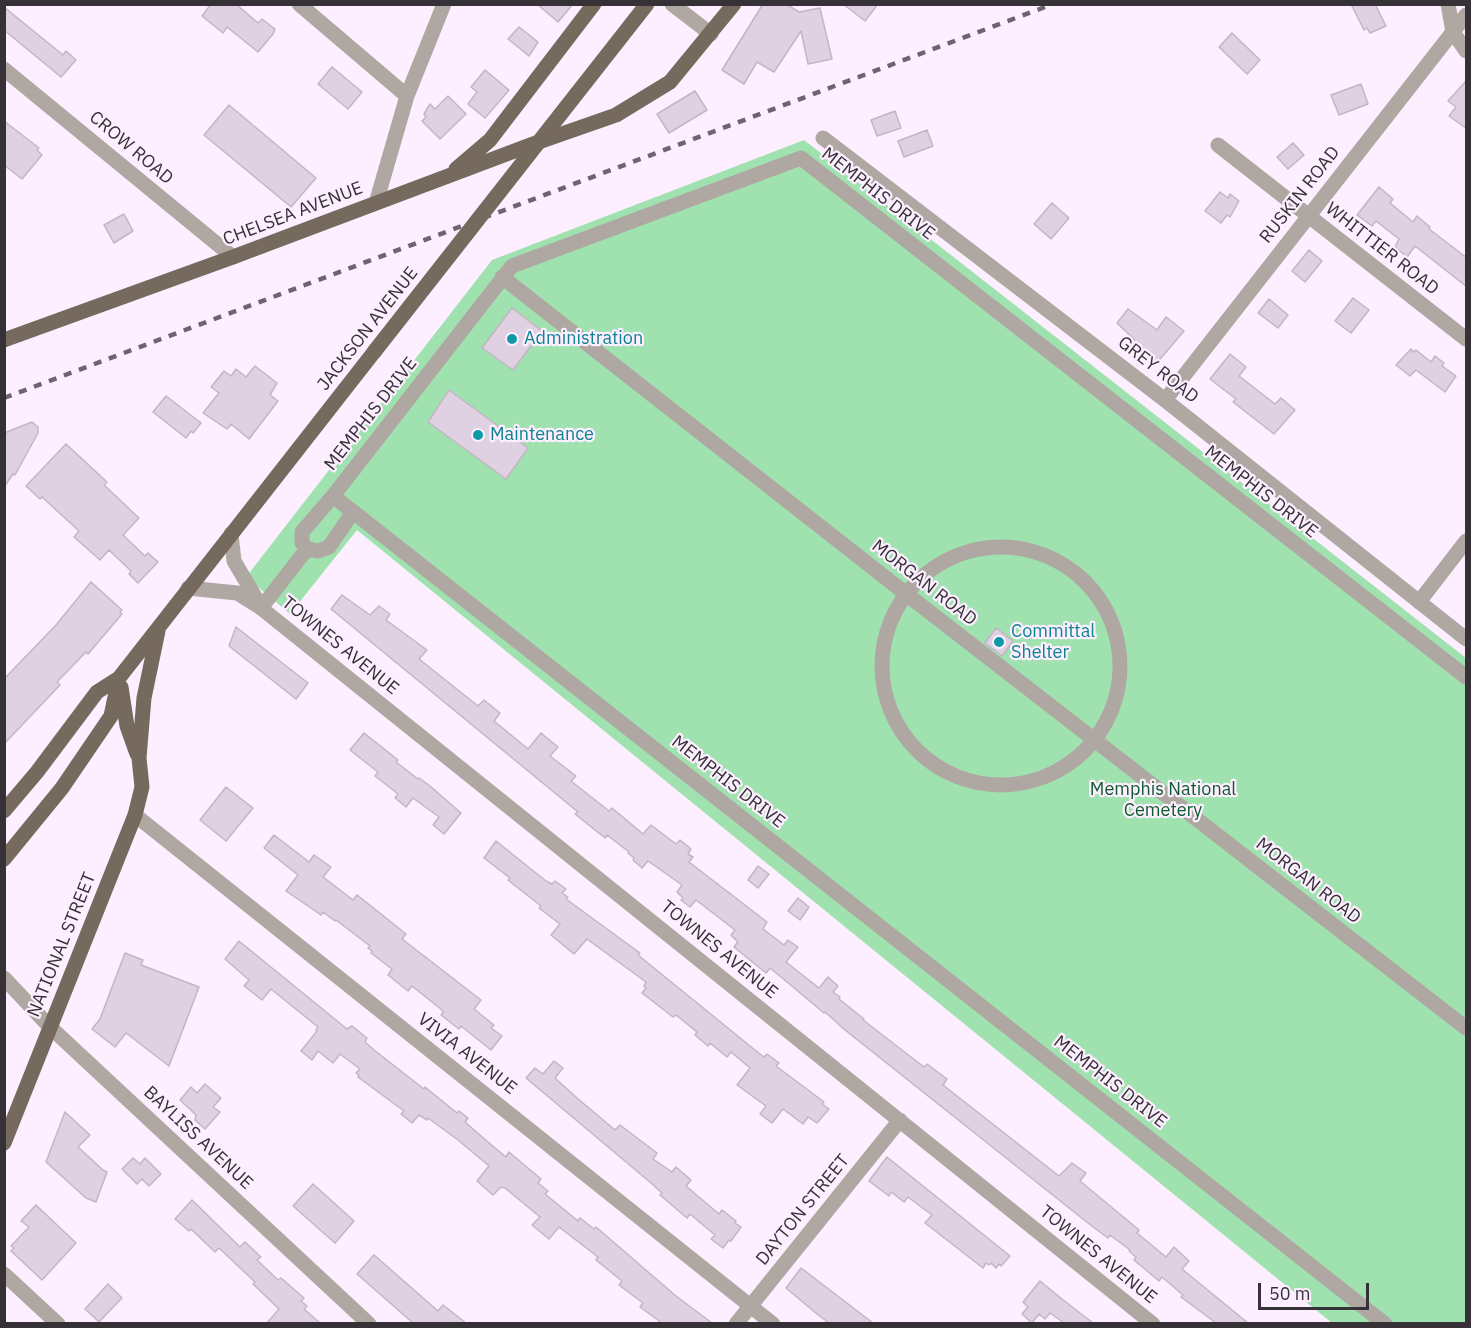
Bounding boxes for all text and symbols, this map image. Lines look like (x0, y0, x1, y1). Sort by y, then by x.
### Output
street label: CROW ROAD (85, 107, 177, 189)
street label: RUSKIN ROAD (1255, 142, 1345, 248)
street label: MEMPHIS DRIVE (817, 143, 939, 245)
street label: CHELSEA AVENUE (220, 177, 366, 251)
street label: WHITTIER ROAD (1321, 198, 1443, 300)
street label: JACKSON AVENUE (313, 263, 423, 395)
place label: Administration (524, 328, 643, 350)
marker: Administration (505, 332, 519, 346)
street label: GREY ROAD (1113, 332, 1203, 408)
street label: MEMPHIS DRIVE (320, 353, 422, 475)
place label: Maintenance (490, 424, 594, 446)
marker: Maintenance (471, 428, 485, 442)
street label: MEMPHIS DRIVE (1200, 441, 1322, 543)
street label: MORGAN ROAD (867, 535, 981, 631)
street label: TOWNES AVENUE (277, 592, 403, 700)
place label: Committal Shelter (1011, 621, 1095, 664)
marker: Committal Shelter (992, 635, 1006, 649)
street label: MEMPHIS DRIVE (667, 731, 789, 833)
park label: Memphis National Cemetery (1090, 779, 1236, 822)
street label: MORGAN ROAD (1251, 833, 1365, 929)
street label: NATIONAL STREET (23, 870, 101, 1020)
street label: TOWNES AVENUE (656, 896, 782, 1004)
street label: VIVIA AVENUE (413, 1009, 521, 1099)
street label: MEMPHIS DRIVE (1049, 1031, 1171, 1133)
street label: BAYLISS AVENUE (139, 1082, 257, 1194)
street label: DAYTON STREET (752, 1150, 854, 1270)
street label: TOWNES AVENUE (1035, 1201, 1161, 1309)
scale bar (1261, 1271, 1372, 1309)
text: 50 m (1269, 1282, 1311, 1305)

